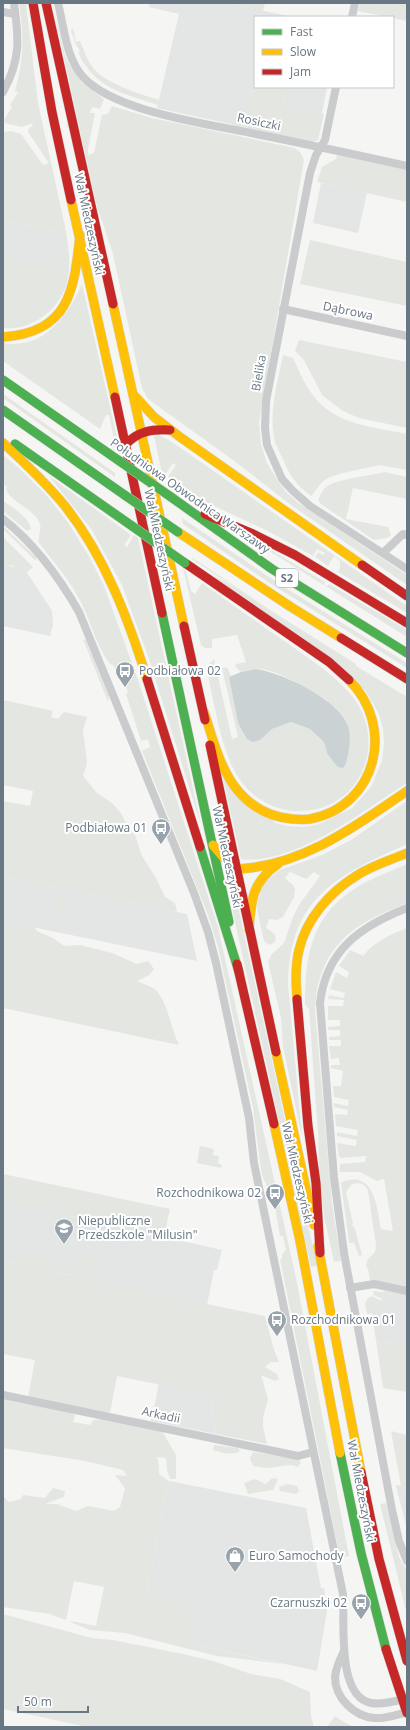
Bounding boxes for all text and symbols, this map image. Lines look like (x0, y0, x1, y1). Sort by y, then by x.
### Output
legend (254, 16, 394, 88)
text: Fast (290, 23, 313, 40)
text: Slow (290, 43, 317, 60)
text: Jam (289, 63, 311, 80)
street label: Rosiczki (236, 109, 282, 134)
street label: Wał Miedzeszyński (70, 171, 109, 276)
street label: Dąbrowa (321, 297, 375, 324)
street label: Bielika (247, 353, 270, 392)
street label: Południowa Obwodnica Warszawy (107, 434, 274, 558)
street label: Wał Miedzeszyński (140, 487, 179, 592)
road number: S2 (276, 569, 298, 587)
bus stop icon: Podbiałowa 02 (114, 660, 136, 688)
place label: Podbiałowa 02 (139, 662, 221, 679)
street label: Wał Miedzeszyński (208, 804, 247, 909)
bus stop icon: Podbiałowa 01 (150, 817, 172, 845)
place label: Podbiałowa 01 (65, 819, 147, 836)
street label: Wał Miedzeszyński (278, 1120, 317, 1225)
bus stop icon: Rozchodnikowa 02 (264, 1182, 286, 1210)
place label: Rozchodnikowa 02 (156, 1184, 261, 1201)
place label: Niepubliczne Przedszkole "Milusin" (78, 1212, 197, 1243)
school or university icon: Niepubliczne Przedszkole "Milusin" (53, 1217, 75, 1245)
bus stop icon: Rozchodnikowa 01 (266, 1309, 288, 1337)
place label: Rozchodnikowa 01 (291, 1311, 396, 1328)
street label: Arkadii (140, 1402, 182, 1427)
street label: Wał Miedzeszyński (343, 1438, 380, 1544)
shop icon: Euro Samochody (224, 1545, 246, 1573)
place label: Euro Samochody (249, 1547, 345, 1564)
bus stop icon: Czarnuszki 02 (350, 1592, 372, 1620)
place label: Czarnuszki 02 (270, 1594, 347, 1611)
scale bar (18, 1688, 88, 1714)
text: 50 m (24, 1693, 52, 1710)

